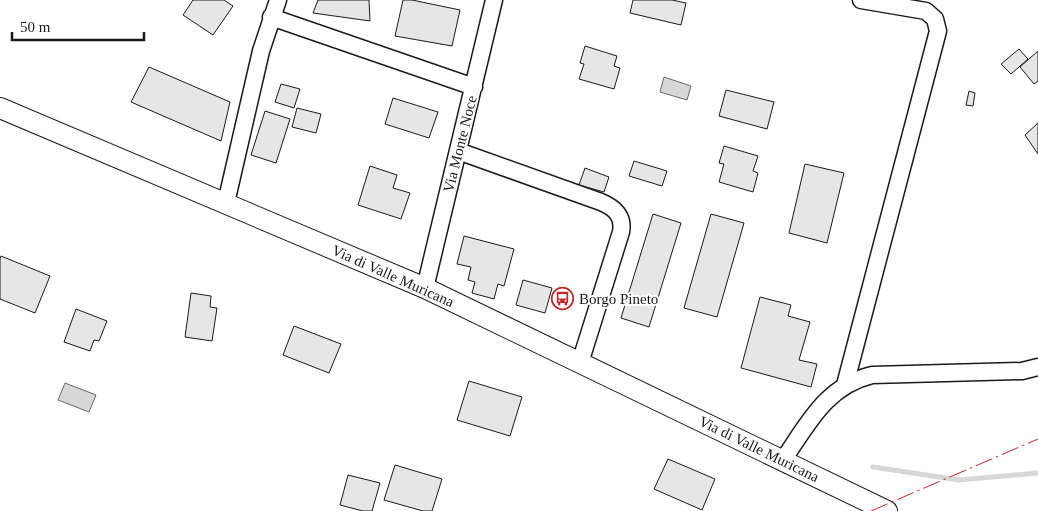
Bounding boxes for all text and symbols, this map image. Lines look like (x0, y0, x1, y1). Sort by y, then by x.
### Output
scale bar (12, 10, 145, 42)
text: 50 m (20, 19, 51, 35)
street label: Via Monte Noce (440, 94, 480, 194)
street label: Via di Valle Muricana (330, 242, 457, 310)
bus stop icon: Borgo Pineto (551, 287, 575, 311)
place label: Borgo Pineto (579, 291, 658, 307)
street label: Via di Valle Muricana (696, 413, 822, 485)

